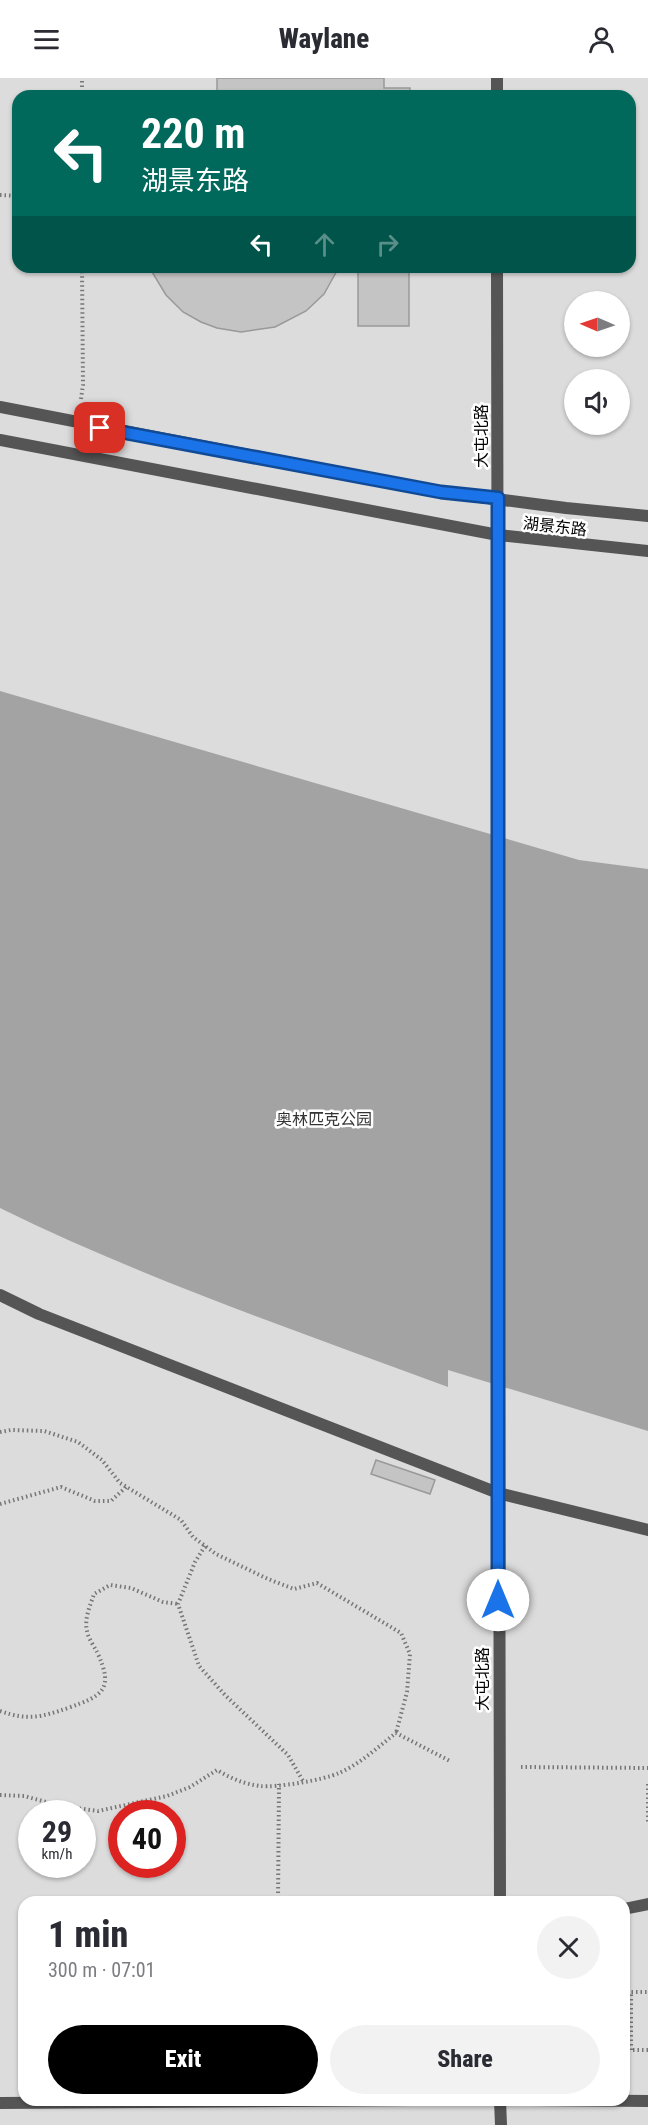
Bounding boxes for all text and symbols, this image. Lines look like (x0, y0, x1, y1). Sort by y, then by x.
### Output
icon: menu (30, 23, 63, 56)
text: Waylane (279, 23, 369, 55)
icon: person (585, 23, 618, 56)
text: 220 m (141, 109, 246, 158)
icon: left (42, 114, 120, 192)
text: 湖景东路 (141, 165, 249, 197)
icon: left (245, 228, 278, 261)
icon: ahead (308, 228, 341, 261)
icon: right (371, 228, 404, 261)
north arrow (564, 291, 630, 357)
map controls (564, 291, 630, 435)
button: sound (564, 369, 630, 435)
pin (74, 402, 125, 453)
street label: 大屯北路 (472, 404, 491, 468)
icon: arrive (83, 411, 116, 444)
street label: 湖景东路 (522, 514, 588, 539)
park label: 奥林匹克公园 (276, 1110, 372, 1129)
position arrow (466, 1568, 530, 1632)
street label: 大屯北路 (473, 1647, 492, 1711)
speed limit sign: 40 (108, 1800, 186, 1878)
text: 29 (42, 1814, 72, 1849)
text: km/h (42, 1845, 72, 1863)
text: 1 min (48, 1914, 128, 1956)
button: close (537, 1916, 600, 1979)
text: 300 m · 07:01 (48, 1958, 155, 1982)
button: Exit (48, 2025, 318, 2094)
button: Share (330, 2025, 600, 2094)

